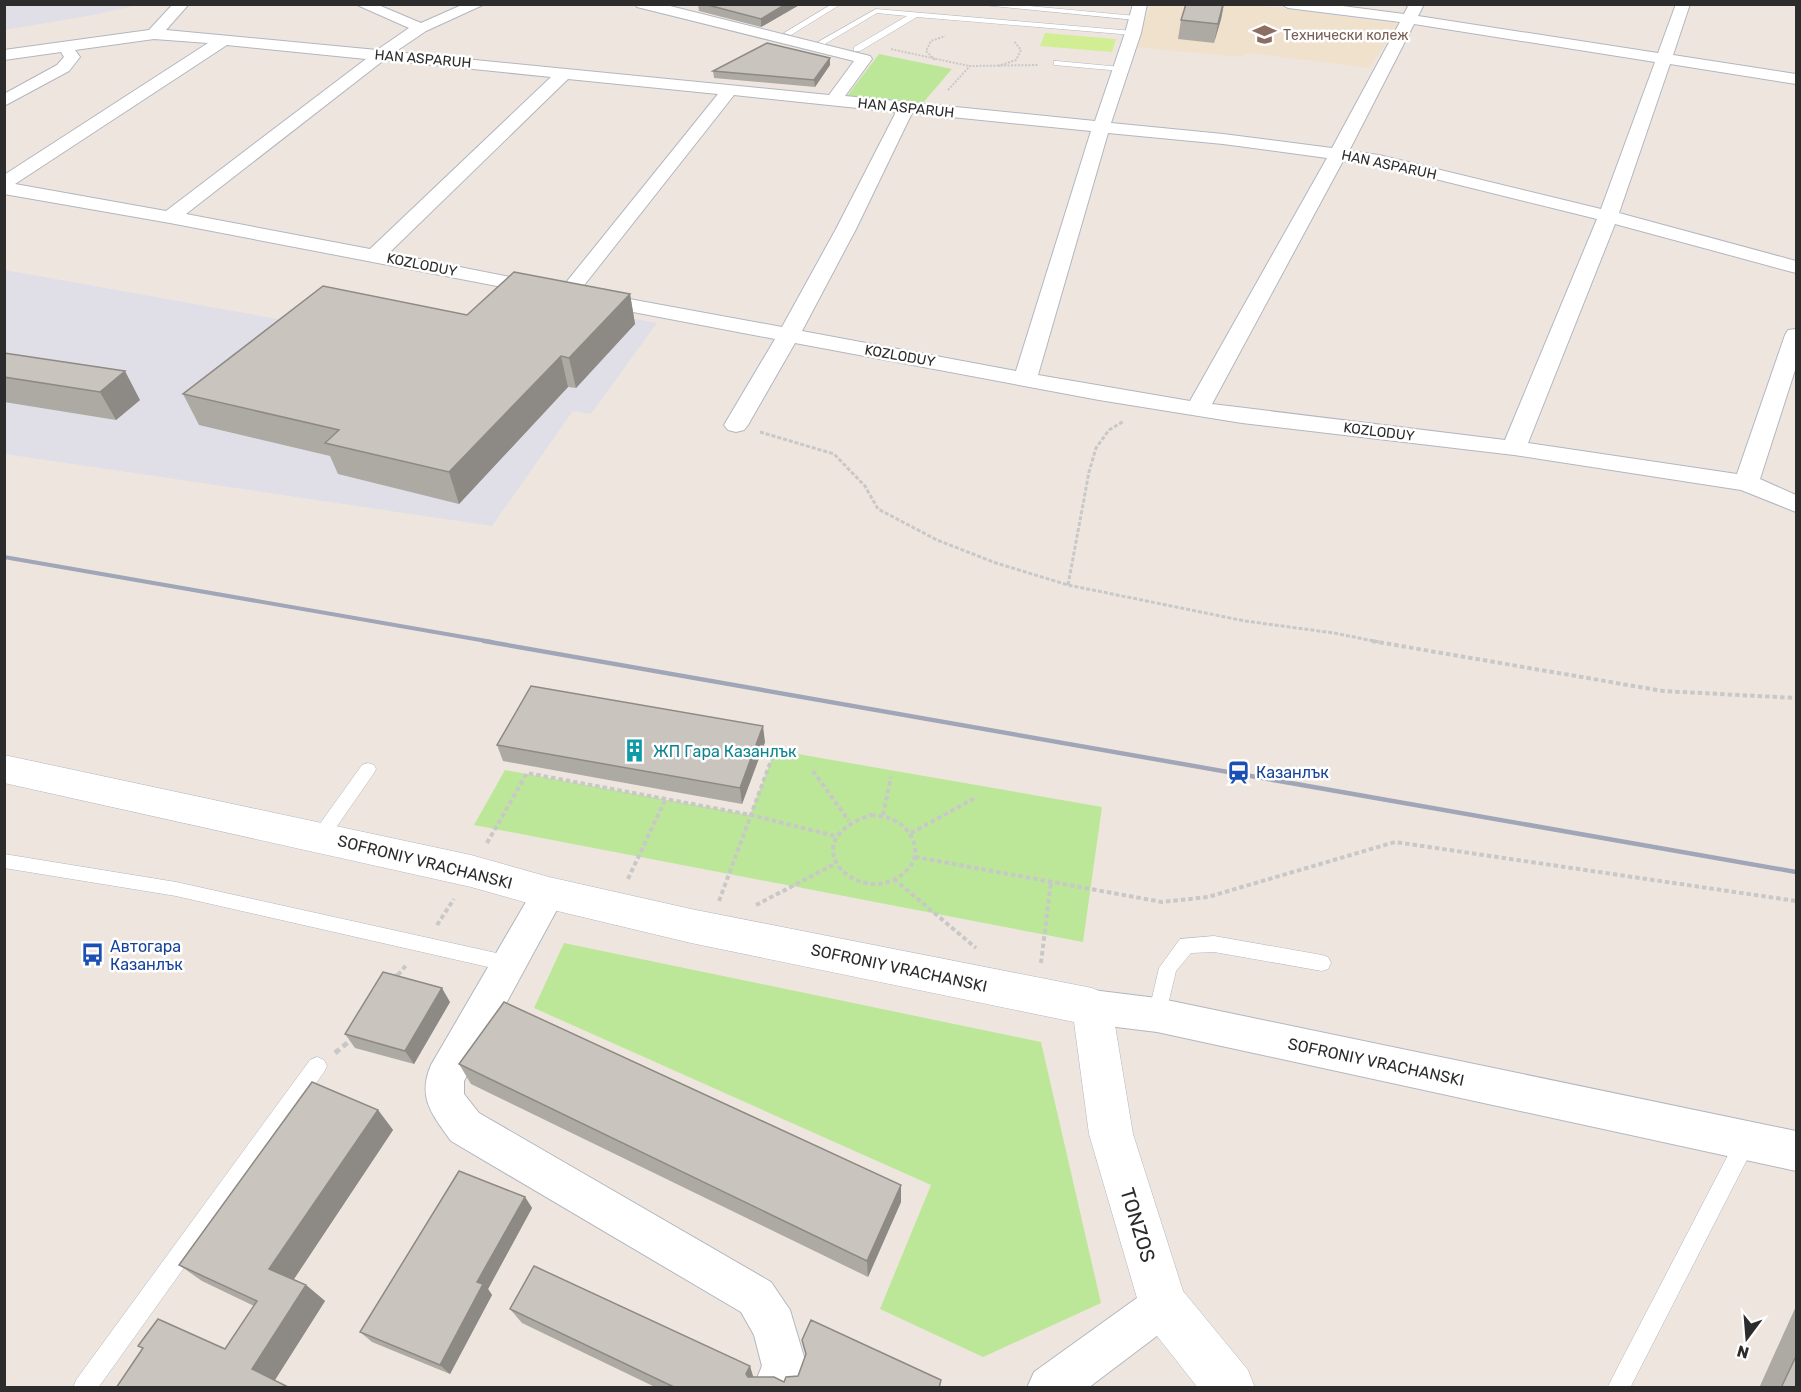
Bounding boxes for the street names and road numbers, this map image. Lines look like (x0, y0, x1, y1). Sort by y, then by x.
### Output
street label: HAN ASPARUH (374, 46, 472, 72)
street label: HAN ASPARUH (857, 94, 955, 122)
street label: HAN ASPARUH (1340, 147, 1438, 183)
street label: KOZLODUY (385, 250, 459, 280)
street label: KOZLODUY (863, 341, 937, 371)
street label: KOZLODUY (1343, 419, 1415, 445)
street label: SOFRONIY VRACHANSKI (336, 831, 514, 893)
street label: SOFRONIY VRACHANSKI (809, 940, 989, 996)
street label: SOFRONIY VRACHANSKI (1286, 1034, 1466, 1090)
street label: TONZOS (1115, 1185, 1161, 1265)

